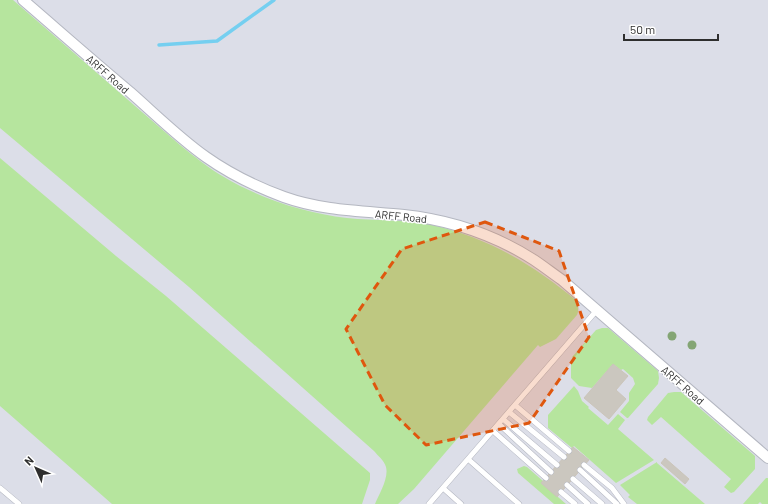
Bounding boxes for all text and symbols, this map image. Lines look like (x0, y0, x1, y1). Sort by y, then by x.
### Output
scale bar (624, 16, 718, 42)
text: 50 m (630, 22, 655, 36)
street label: ARFF Road (84, 52, 132, 96)
street label: ARFF Road (374, 207, 428, 225)
street label: ARFF Road (659, 363, 707, 407)
north arrow (16, 448, 56, 488)
text: N (21, 453, 36, 468)

